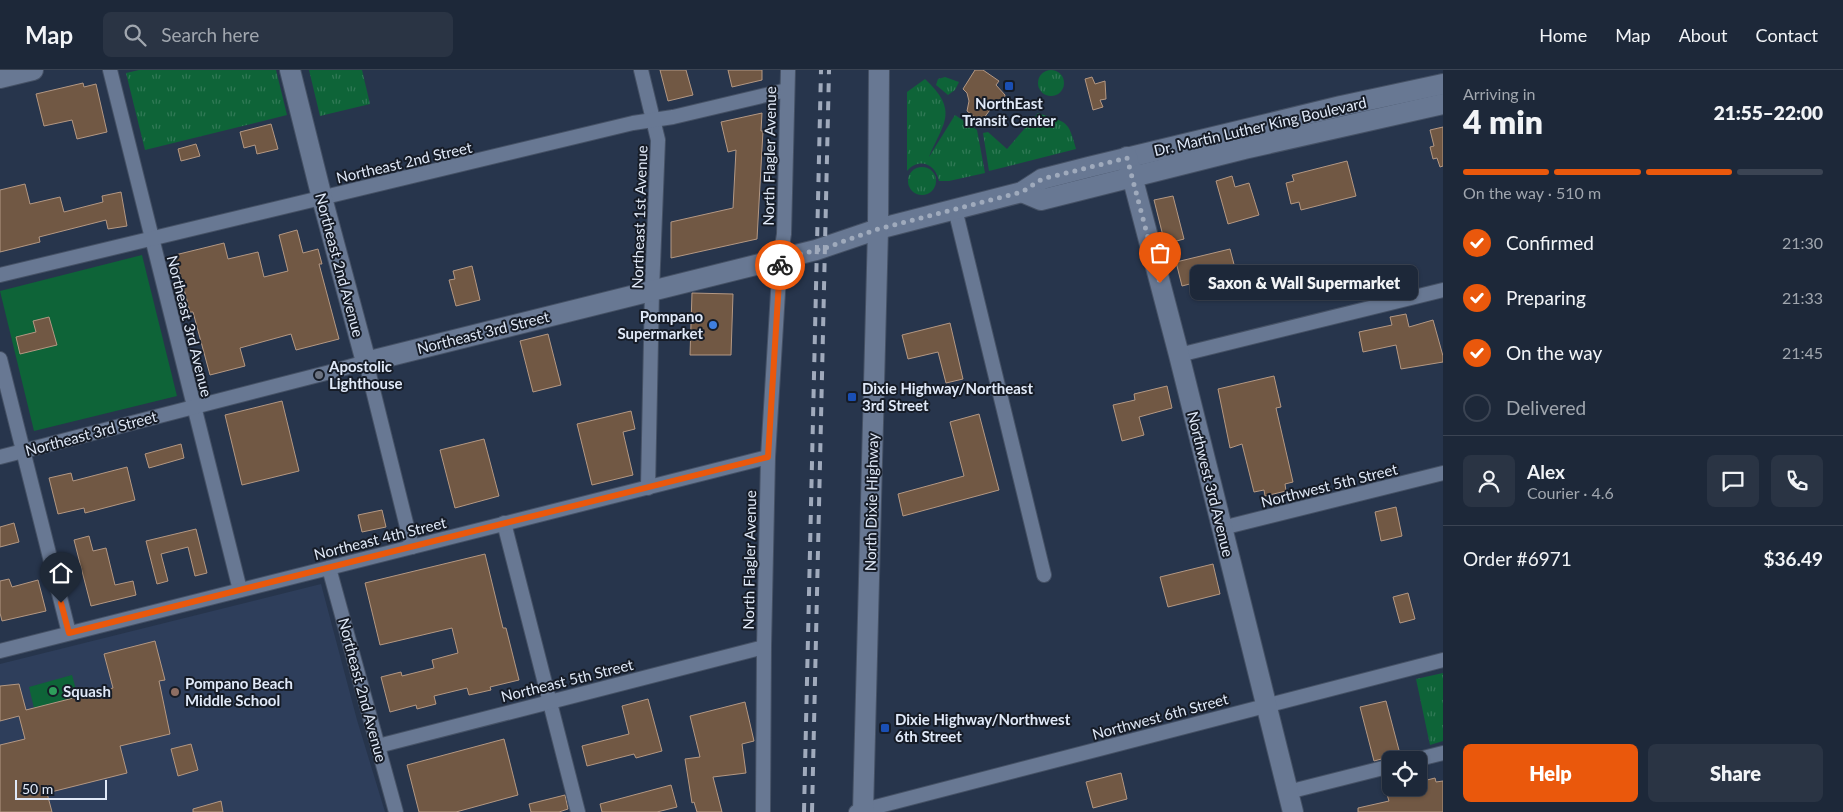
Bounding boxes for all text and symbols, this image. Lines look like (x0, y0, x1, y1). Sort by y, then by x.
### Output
search box (103, 12, 453, 57)
text: Map (25, 20, 73, 49)
icon: search (121, 21, 149, 49)
text: Search here (161, 23, 259, 46)
text: Home (1539, 24, 1587, 46)
text: Map (1615, 24, 1651, 46)
text: About (1679, 24, 1728, 46)
text: Contact (1756, 24, 1818, 46)
marker: NorthEast Transit Center (1003, 80, 1015, 92)
text: Arriving in (1463, 84, 1536, 103)
street label: North Flagler Avenue (759, 86, 779, 226)
street label: Dr. Martin Luther King Boulevard (1152, 93, 1368, 159)
place label: NorthEast Transit Center (962, 94, 1056, 129)
text: 21:55–22:00 (1714, 101, 1823, 124)
text: 4 min (1463, 102, 1543, 141)
street label: Northeast 2nd Street (334, 137, 474, 186)
street label: Northeast 1st Avenue (627, 145, 651, 289)
text: On the way · 510 m (1463, 183, 1601, 202)
street label: Northeast 2nd Avenue (312, 191, 368, 339)
icon: check (1463, 229, 1491, 257)
text: Confirmed (1506, 231, 1594, 254)
pin (1139, 232, 1181, 283)
text: 21:30 (1782, 233, 1823, 252)
icon: bag (1146, 239, 1174, 267)
courier (755, 240, 805, 290)
icon: bike (766, 251, 794, 279)
street label: Northeast 3rd Avenue (164, 253, 216, 399)
callout: Saxon & Wall Supermarket (1190, 266, 1418, 300)
text: Saxon & Wall Supermarket (1208, 273, 1400, 292)
icon: check (1463, 284, 1491, 312)
text: Preparing (1506, 286, 1586, 309)
text: 21:33 (1782, 288, 1823, 307)
street label: Northeast 3rd Street (415, 307, 552, 357)
place label: Pompano Supermarket (617, 307, 703, 342)
marker: Pompano Supermarket (707, 319, 719, 331)
icon: check (1463, 339, 1491, 367)
text: On the way (1506, 341, 1602, 364)
text: 21:45 (1782, 343, 1823, 362)
place label: Apostolic Lighthouse (328, 357, 403, 392)
marker: Apostolic Lighthouse (313, 369, 325, 381)
place label: Dixie Highway/Northeast 3rd Street (862, 379, 1033, 414)
marker: Dixie Highway/Northeast 3rd Street (846, 391, 858, 403)
text: Delivered (1506, 396, 1586, 419)
street label: Northeast 3rd Street (23, 407, 159, 459)
street label: Northwest 3rd Avenue (1184, 409, 1238, 559)
street label: North Dixie Highway (861, 432, 881, 571)
button: person (1463, 455, 1515, 507)
button: chat (1707, 455, 1759, 507)
button: phone (1771, 455, 1823, 507)
street label: Northwest 5th Street (1259, 459, 1400, 511)
text: Alex (1527, 460, 1565, 483)
text: Courier · 4.6 (1527, 483, 1614, 502)
street label: North Flagler Avenue (739, 490, 759, 630)
street label: Northeast 4th Street (312, 513, 449, 563)
text: Order #6971 (1463, 547, 1572, 570)
text: $36.49 (1763, 547, 1823, 570)
pin (40, 552, 82, 603)
icon: home (47, 559, 75, 587)
street label: Northeast 2nd Avenue (335, 616, 391, 764)
street label: Northeast 5th Street (499, 655, 636, 705)
place label: Pompano Beach Middle School (185, 674, 293, 709)
place label: Squash (63, 682, 111, 700)
marker: Squash (47, 685, 59, 697)
marker: Pompano Beach Middle School (169, 686, 181, 698)
street label: Northwest 6th Street (1090, 689, 1231, 743)
place label: Dixie Highway/Northwest 6th Street (895, 710, 1071, 745)
marker: Dixie Highway/Northwest 6th Street (879, 722, 891, 734)
button: Help (1463, 744, 1638, 802)
button: Share (1648, 744, 1823, 802)
map controls (1382, 751, 1427, 796)
button: locate (1382, 751, 1427, 796)
scale bar (15, 777, 108, 800)
text: 50 m (22, 780, 53, 797)

